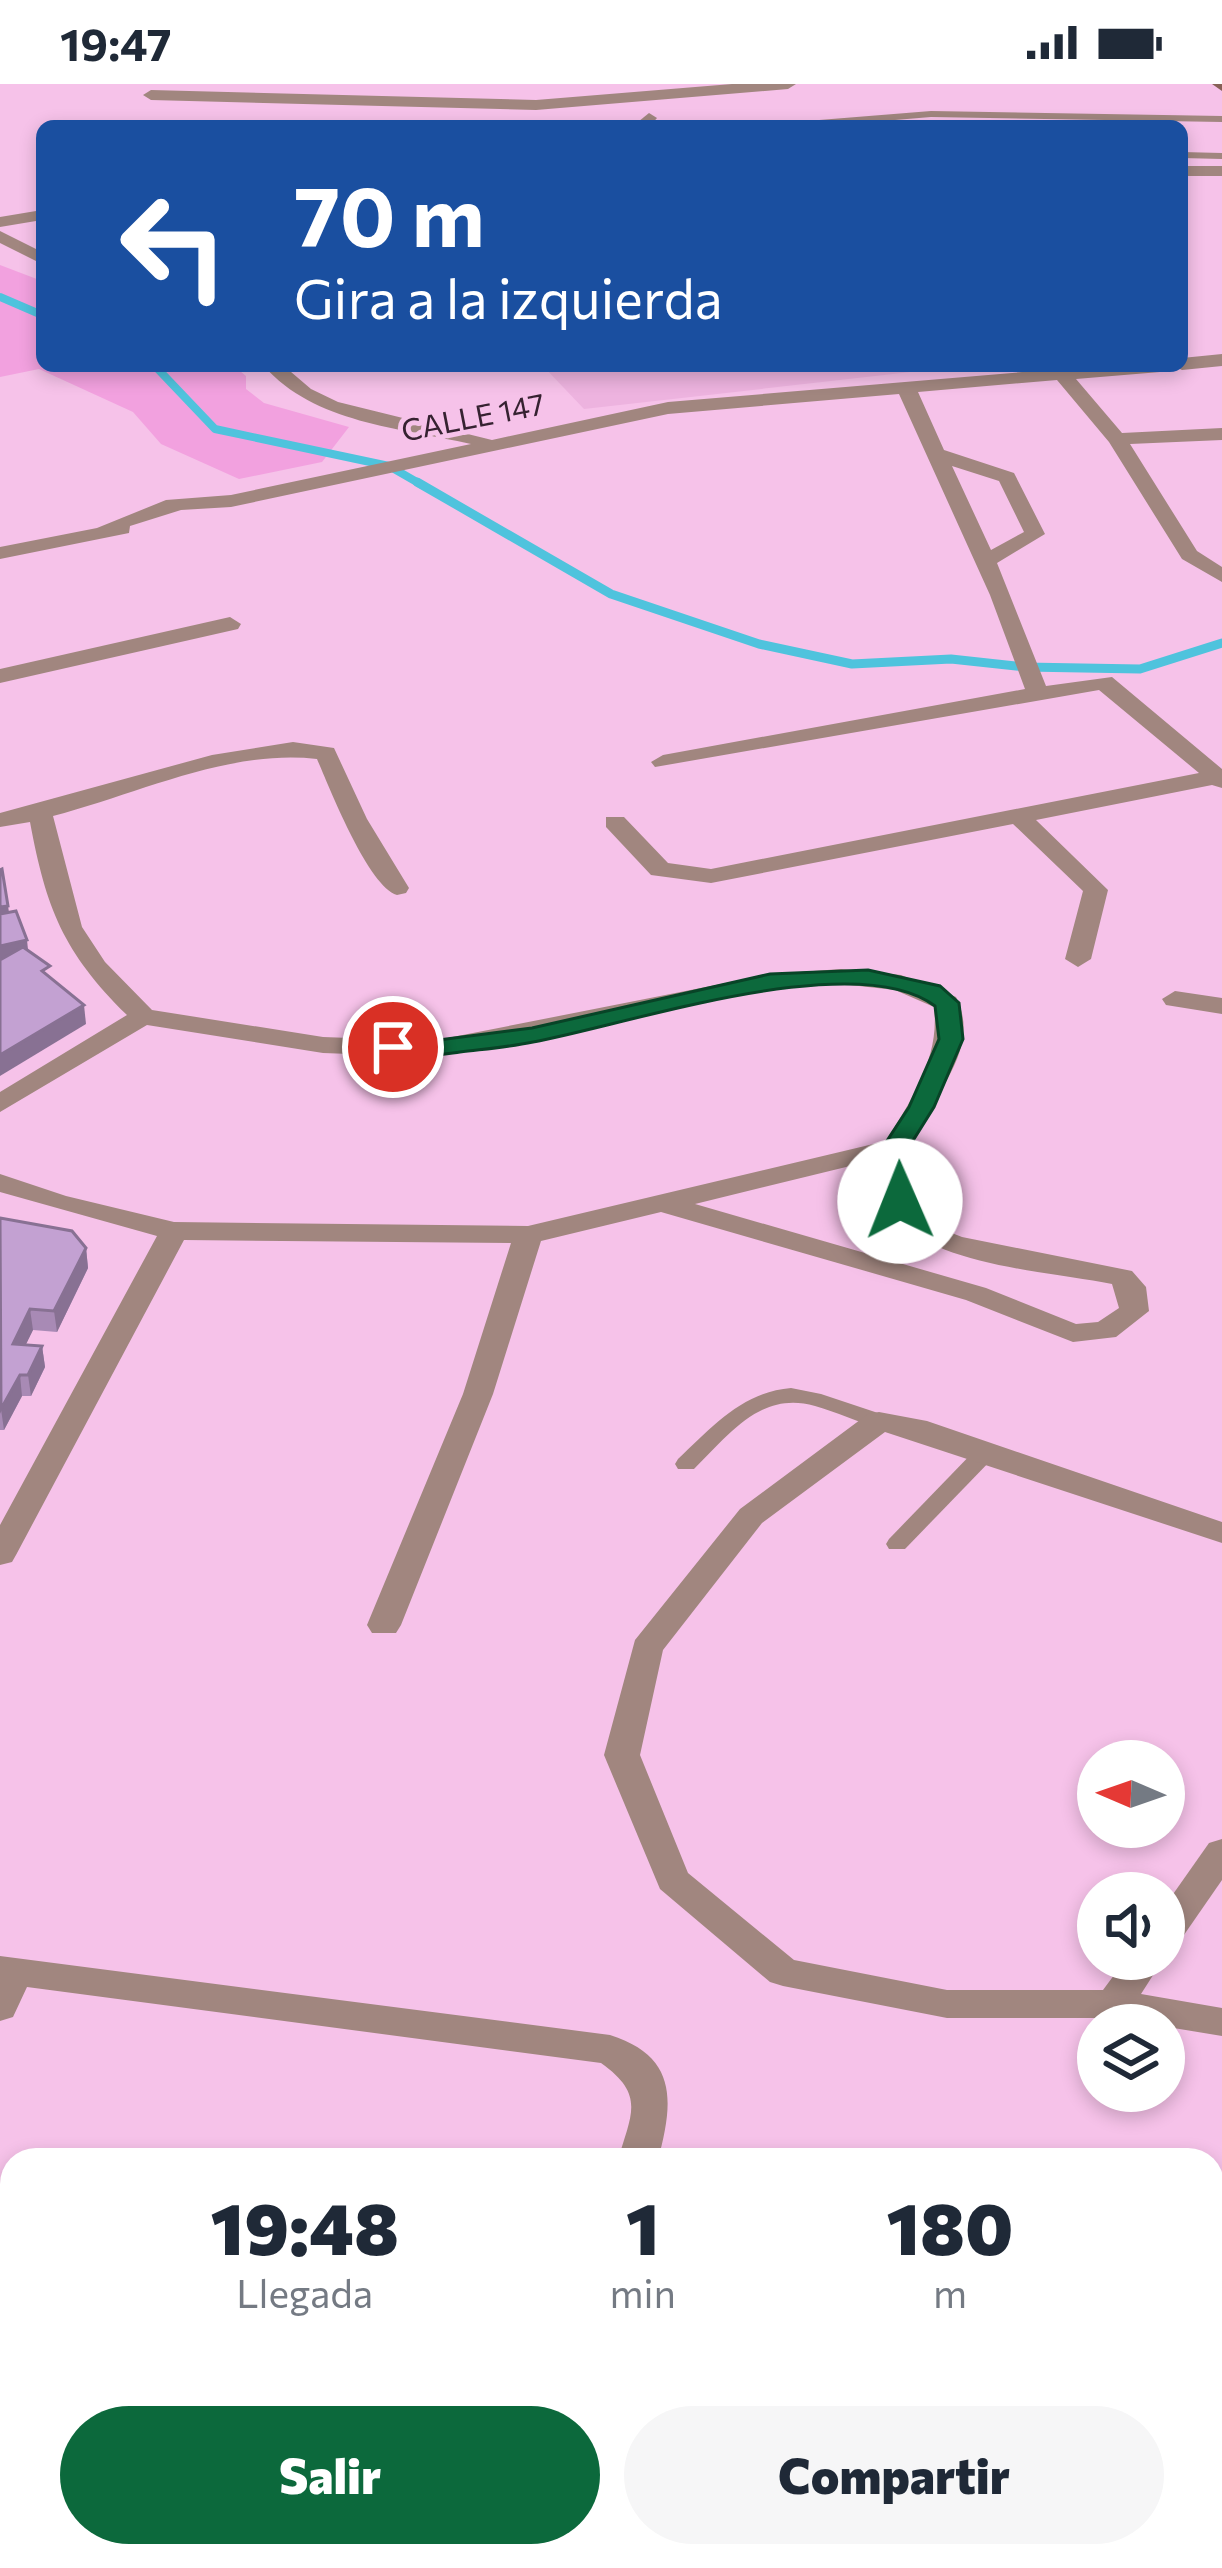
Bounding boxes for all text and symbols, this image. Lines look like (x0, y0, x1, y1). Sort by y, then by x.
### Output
text: 19:47 (60, 15, 171, 70)
text: 70 m (294, 162, 485, 264)
icon: left (96, 168, 252, 324)
text: Gira a la izquierda (294, 264, 723, 330)
street label: CALLE 147 (398, 384, 547, 448)
pin (342, 996, 444, 1098)
icon: arrive (360, 1014, 426, 1080)
position arrow (837, 1138, 963, 1264)
north arrow (1077, 1740, 1185, 1848)
map controls (1077, 1740, 1185, 2112)
button: sound (1077, 1872, 1185, 1980)
button: layers (1077, 2004, 1185, 2112)
text: 19:48 (211, 2182, 399, 2270)
text: 1 (626, 2182, 659, 2270)
text: 180 (886, 2182, 1013, 2270)
text: Llegada (236, 2268, 373, 2316)
text: min (609, 2268, 676, 2316)
text: m (933, 2268, 967, 2316)
button: Salir (60, 2406, 600, 2544)
button: Compartir (624, 2406, 1164, 2544)

